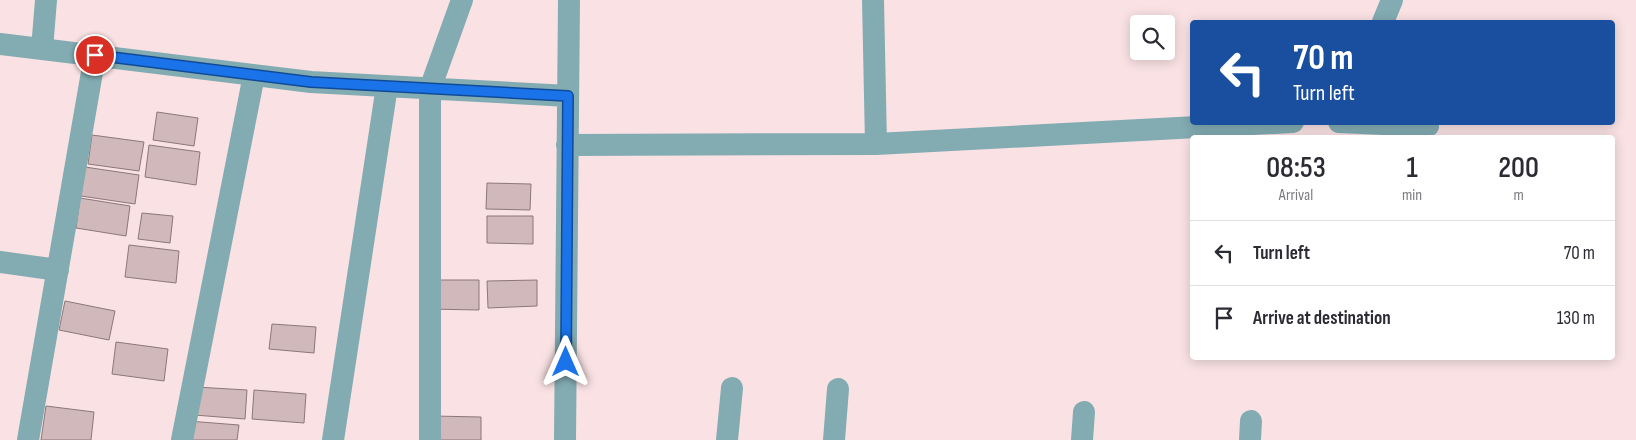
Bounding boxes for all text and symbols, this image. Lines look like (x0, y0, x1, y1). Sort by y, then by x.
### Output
map controls (1130, 15, 1175, 60)
button: search (1130, 15, 1175, 60)
pin (74, 34, 116, 76)
text: 70 m (1293, 37, 1353, 80)
icon: left (1210, 40, 1275, 105)
icon: arrive (81, 41, 109, 69)
text: Turn left (1293, 80, 1355, 107)
text: 08:53 (1266, 150, 1326, 186)
text: 1 (1406, 150, 1418, 186)
text: 200 (1498, 150, 1539, 186)
text: Arrival (1279, 186, 1313, 205)
text: min (1402, 186, 1422, 205)
text: m (1513, 186, 1524, 205)
icon: left (1210, 239, 1238, 267)
text: Turn left (1253, 242, 1310, 265)
text: 70 m (1564, 242, 1595, 265)
icon: arrive (1210, 304, 1238, 332)
text: Arrive at destination (1253, 307, 1391, 330)
text: 130 m (1557, 307, 1595, 330)
position arrow (539, 335, 591, 387)

